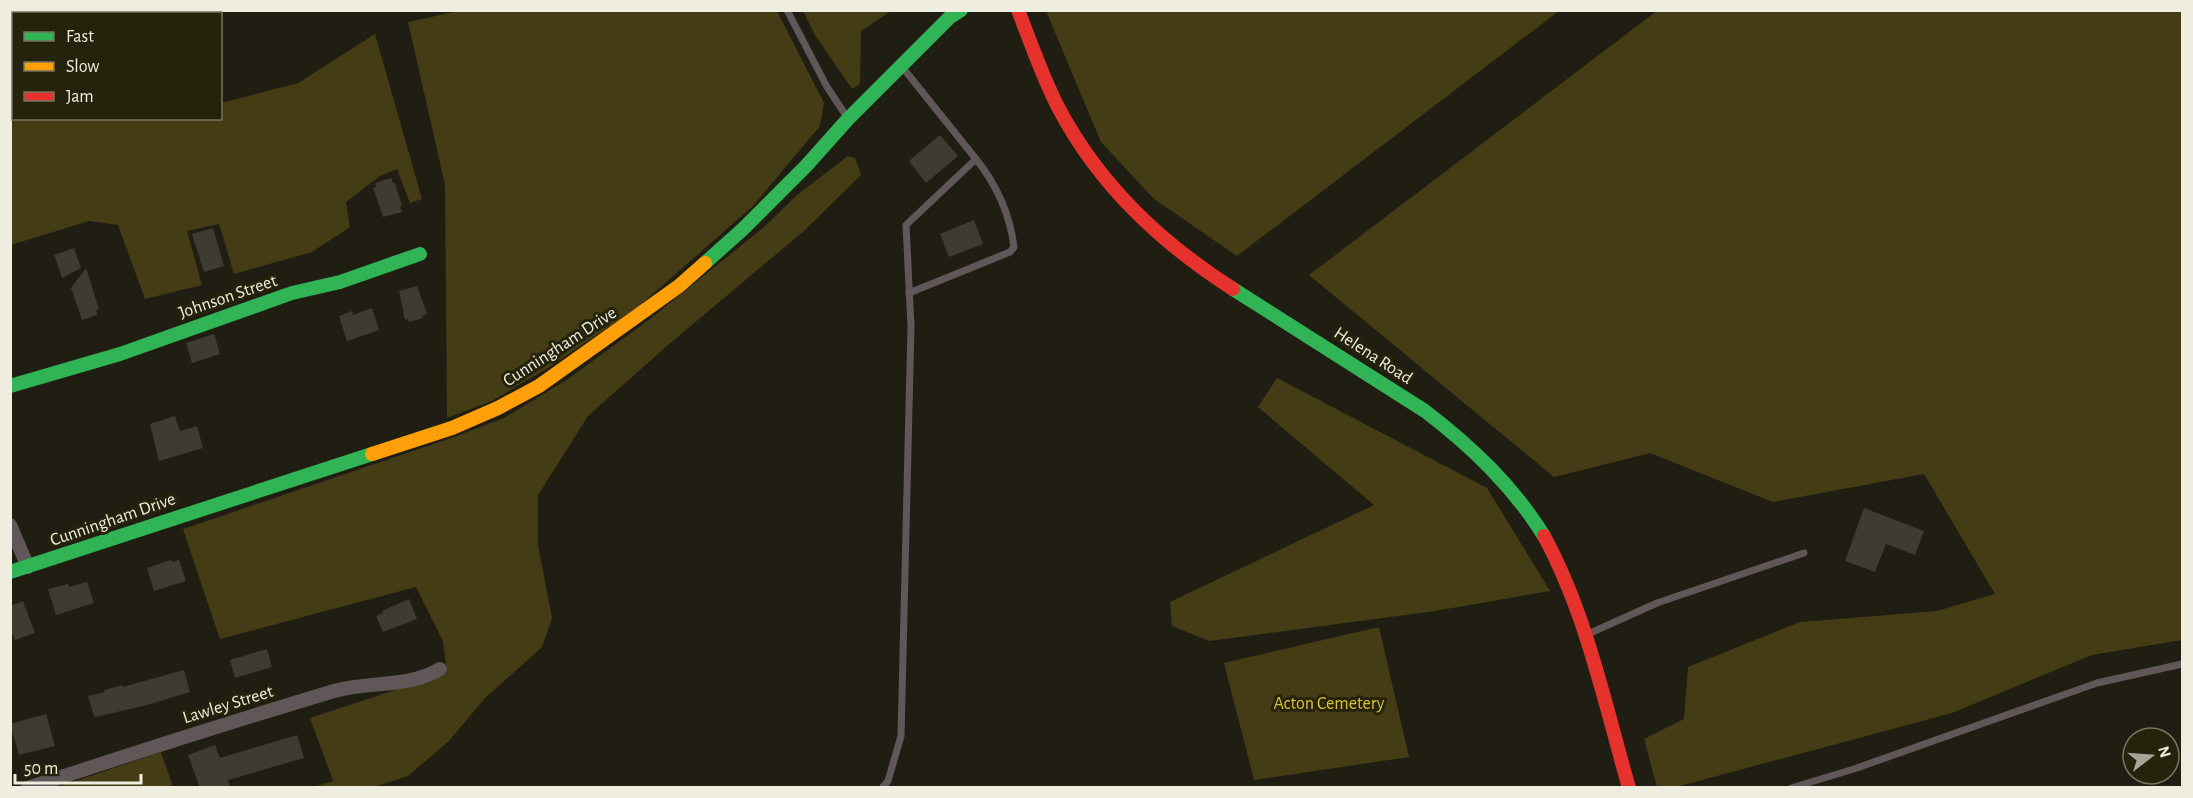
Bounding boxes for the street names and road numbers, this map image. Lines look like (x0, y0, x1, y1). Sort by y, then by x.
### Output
street label: Johnson Street (177, 272, 280, 322)
street label: Cunningham Drive (500, 304, 620, 390)
street label: Helena Road (1331, 324, 1415, 388)
street label: Cunningham Drive (48, 490, 178, 550)
street label: Lawley Street (181, 683, 276, 727)

